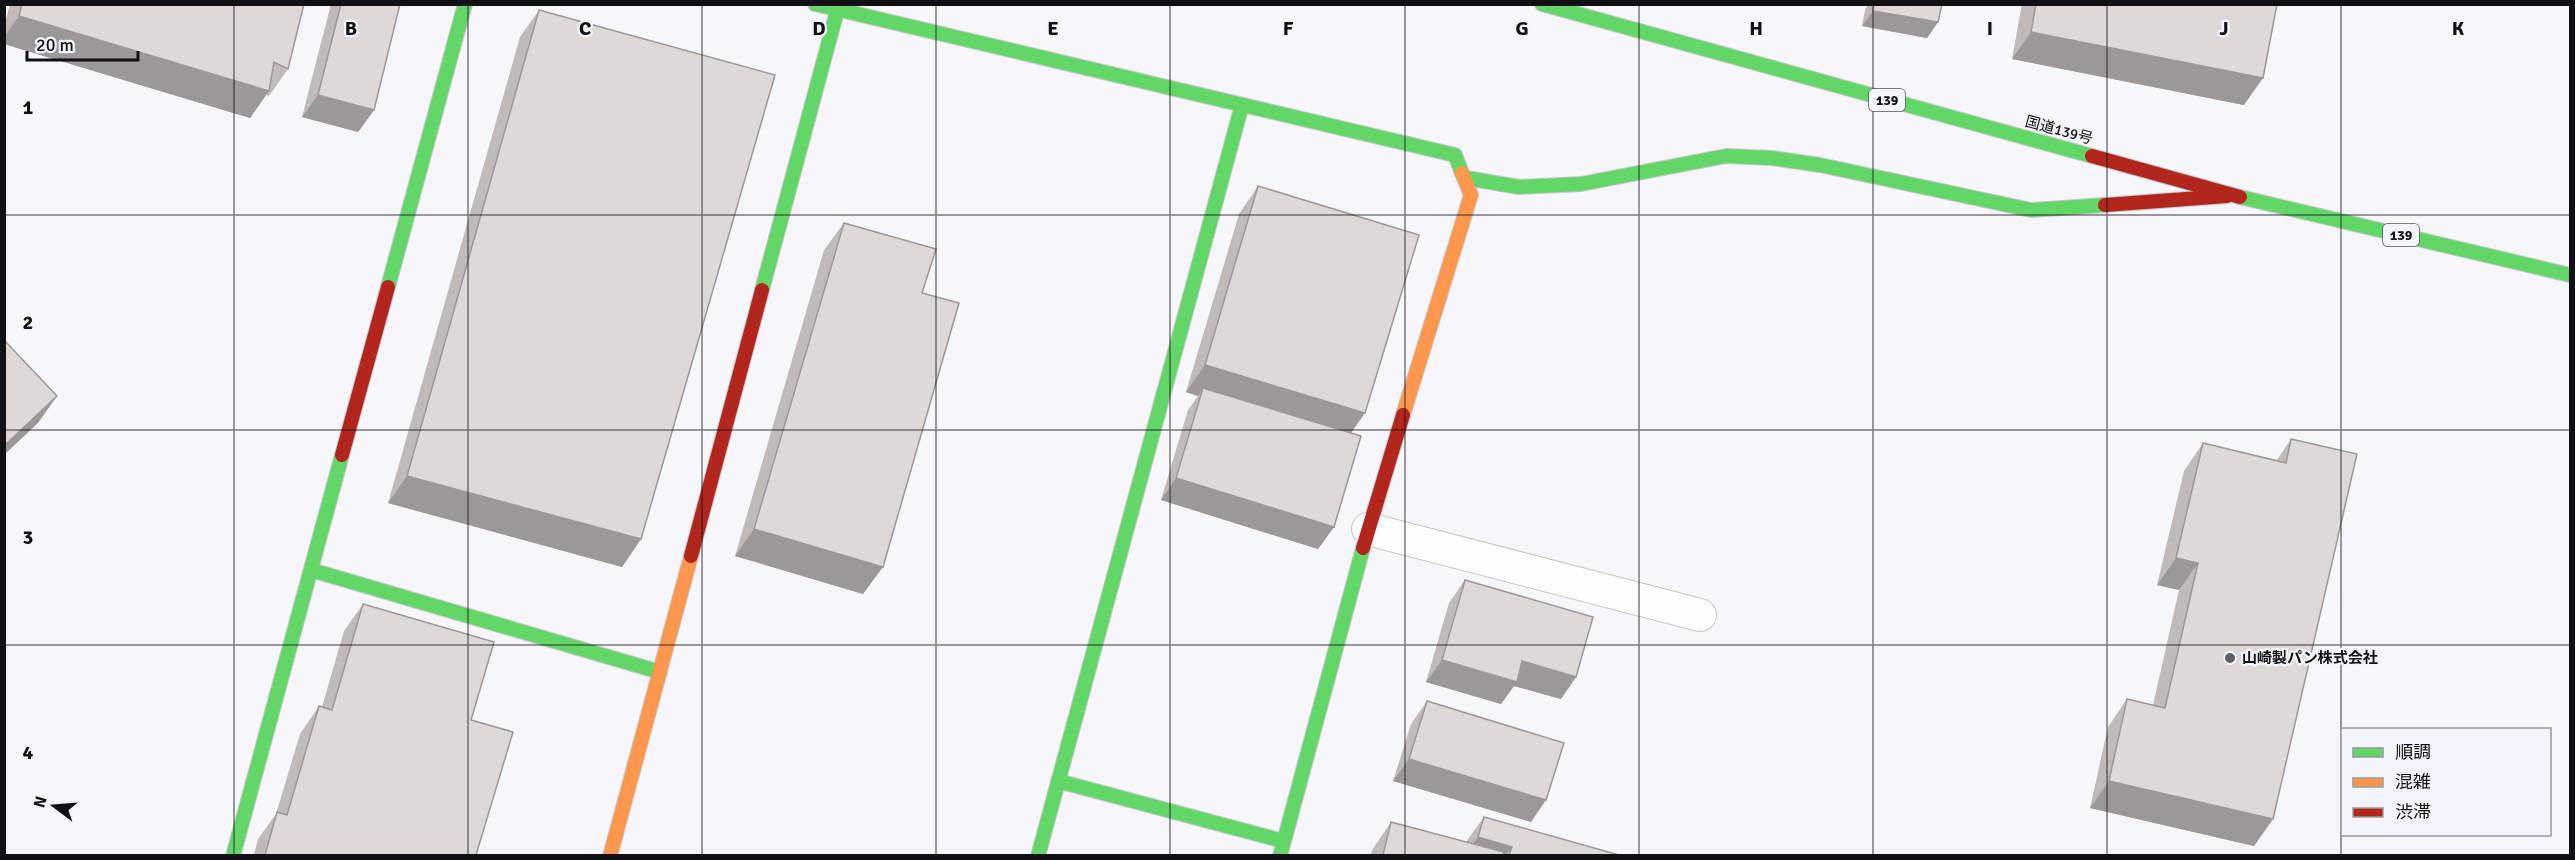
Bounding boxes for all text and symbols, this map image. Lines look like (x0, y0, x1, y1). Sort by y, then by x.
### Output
text: B (345, 16, 357, 41)
text: C (579, 16, 591, 41)
text: D (812, 16, 826, 41)
text: E (1047, 16, 1059, 41)
text: F (1283, 16, 1294, 41)
text: G (1515, 16, 1529, 41)
text: H (1749, 16, 1763, 41)
text: I (1987, 16, 1993, 41)
text: J (2219, 16, 2229, 41)
text: K (2452, 16, 2465, 41)
scale bar (27, 24, 138, 62)
text: 20 m (36, 34, 74, 56)
road number: 139 (1869, 89, 1905, 111)
text: 1 (23, 95, 34, 120)
street label: 国道139号 (2023, 112, 2095, 148)
road number: 139 (2383, 224, 2419, 246)
text: 2 (23, 310, 33, 335)
text: 3 (23, 525, 33, 550)
place label: 山崎製パン株式会社 (2242, 649, 2378, 667)
marker: 山崎製パン株式会社 (2223, 651, 2237, 665)
legend (2341, 728, 2551, 836)
text: 4 (23, 740, 34, 765)
text: 順調 (2395, 741, 2431, 763)
text: 混雑 (2395, 771, 2431, 793)
north arrow (24, 776, 84, 836)
text: N (29, 794, 52, 810)
text: 渋滞 (2395, 801, 2431, 823)

